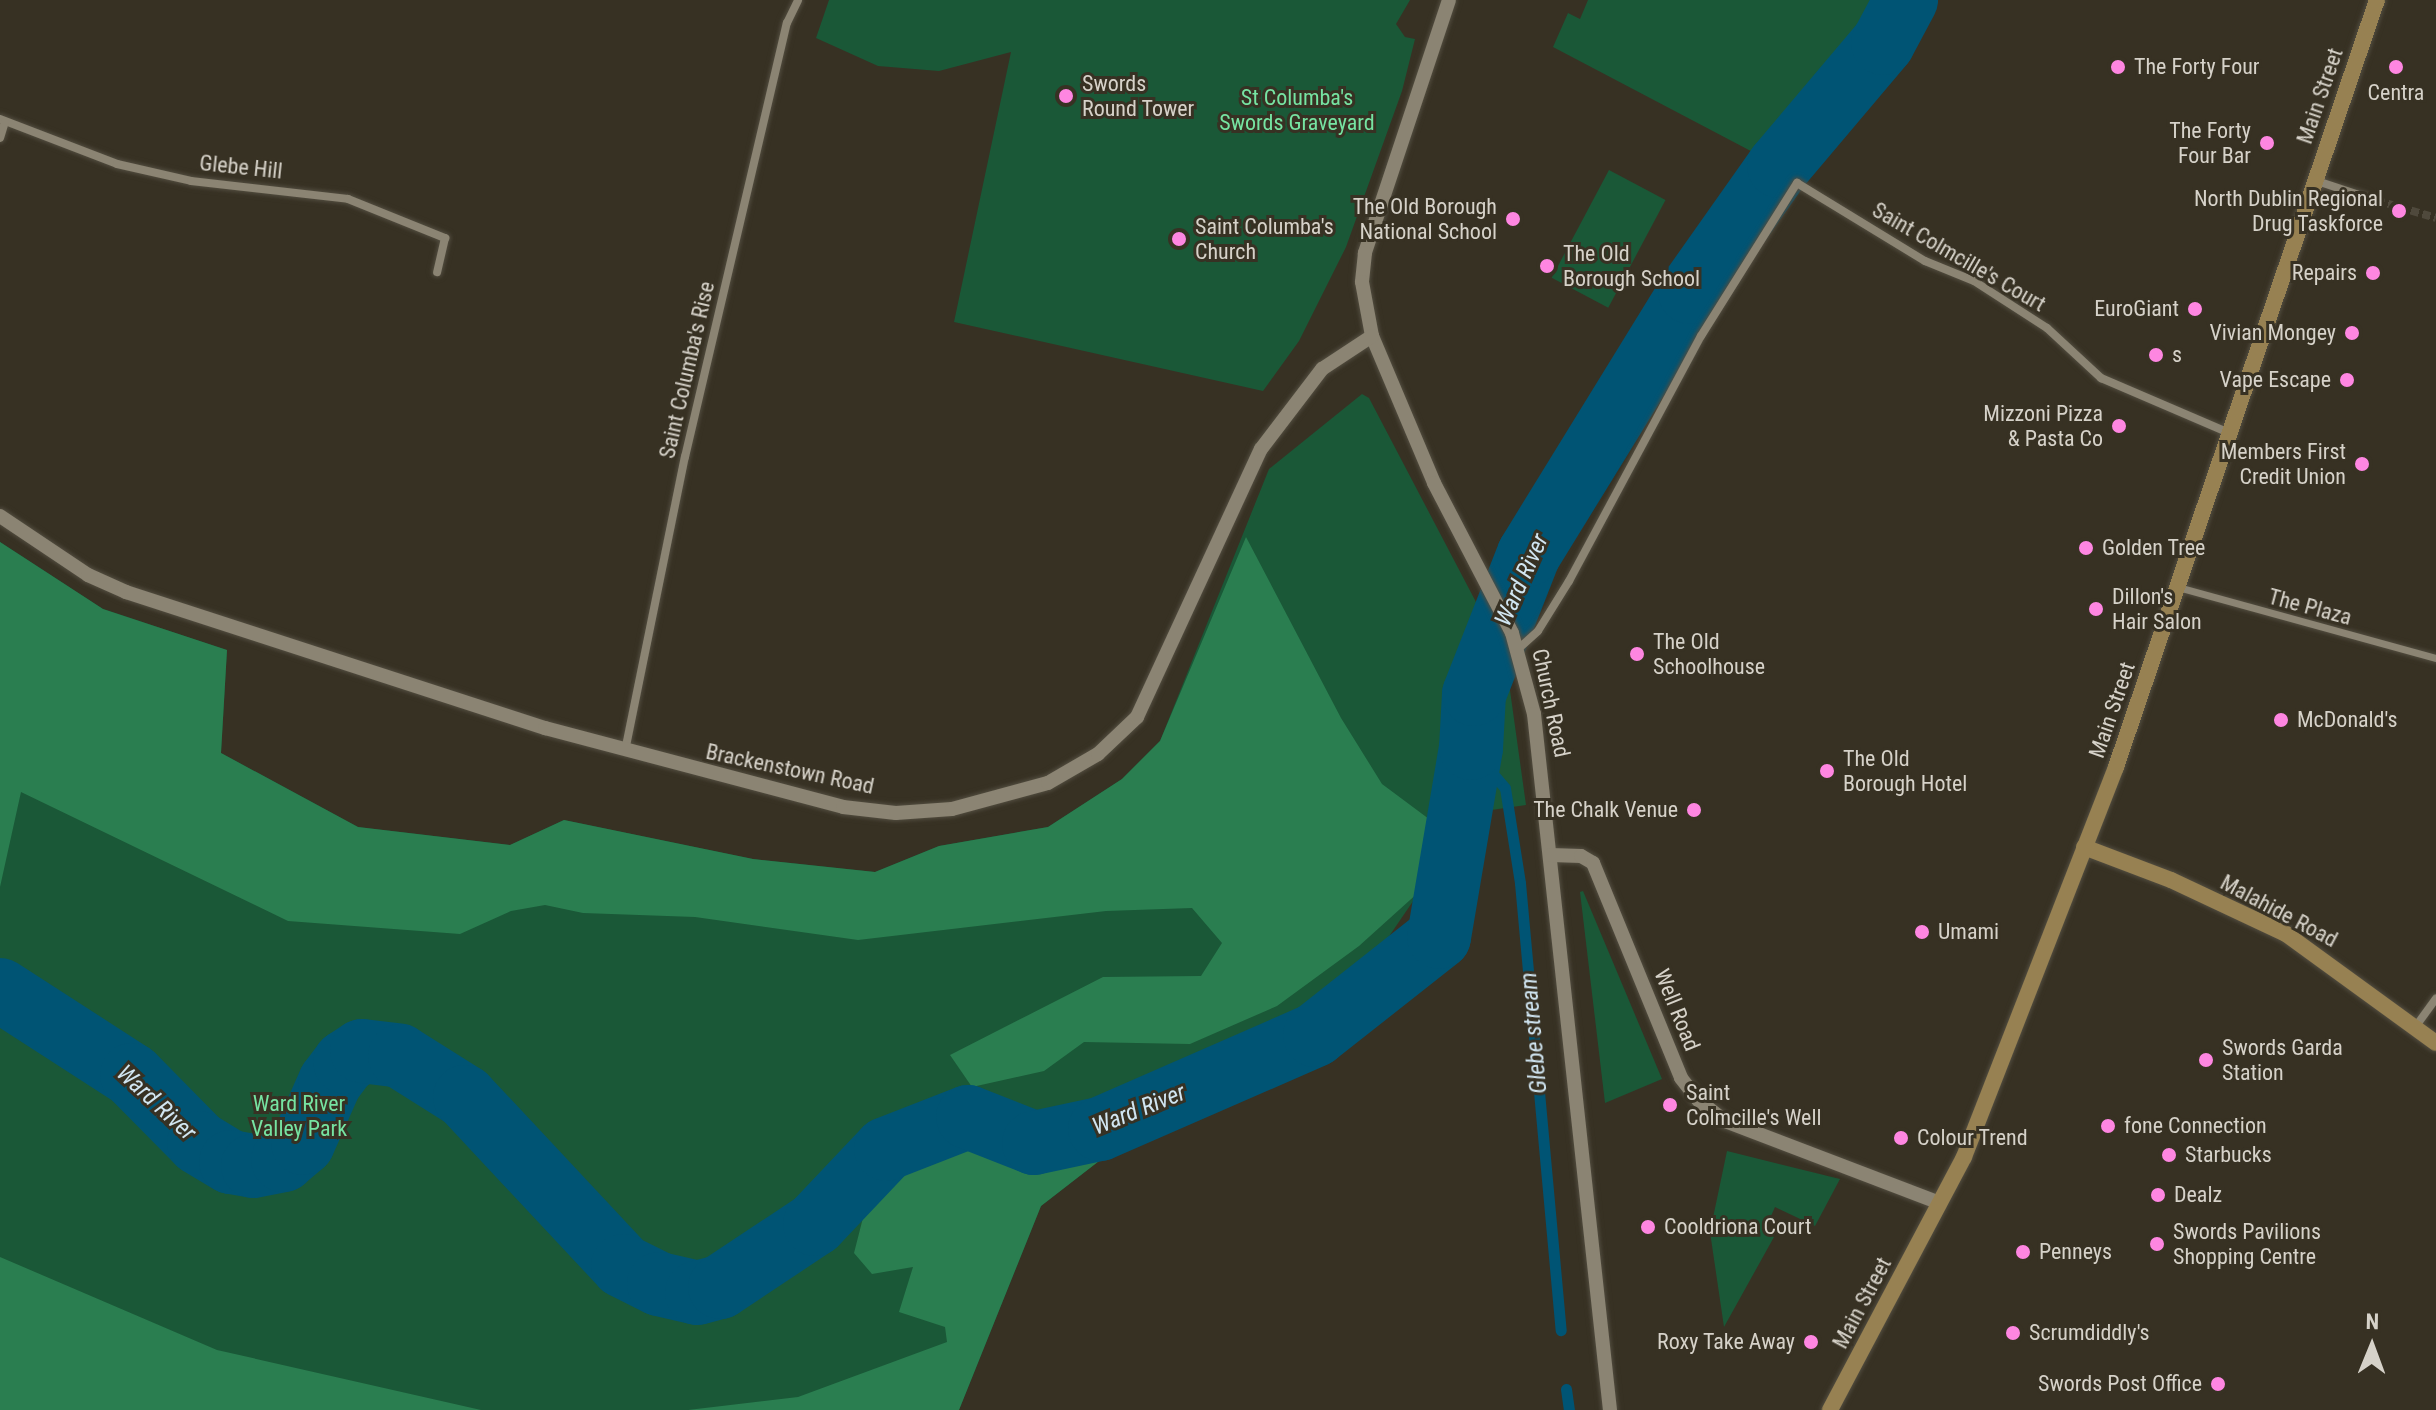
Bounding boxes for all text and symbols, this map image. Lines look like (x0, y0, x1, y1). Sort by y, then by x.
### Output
street label: Main Street (2291, 45, 2349, 147)
place label: The Forty Four (2134, 54, 2260, 80)
marker: The Forty Four (2109, 58, 2127, 76)
marker: Centra (2387, 58, 2405, 76)
place label: Swords Round Tower (1082, 70, 1195, 122)
place label: Centra (2368, 80, 2424, 106)
park label: St Columba's Swords Graveyard (1219, 84, 1375, 136)
marker: Swords Round Tower (1057, 87, 1075, 105)
place label: The Forty Four Bar (2169, 117, 2251, 168)
marker: The Forty Four Bar (2258, 134, 2276, 152)
street label: Glebe Hill (198, 150, 284, 184)
place label: North Dublin Regional Drug Taskforce (2194, 185, 2383, 236)
place label: The Old Borough National School (1353, 193, 1497, 244)
street label: Saint Colmcille's Court (1868, 197, 2050, 317)
marker: North Dublin Regional Drug Taskforce (2390, 202, 2408, 220)
marker: The Old Borough National School (1504, 210, 1522, 228)
place label: Saint Columba's Church (1195, 213, 1334, 264)
marker: Saint Columba's Church (1170, 230, 1188, 248)
place label: The Old Borough School (1563, 240, 1700, 292)
marker: The Old Borough School (1538, 257, 1556, 275)
place label: Repairs (2292, 260, 2357, 286)
marker: Repairs (2364, 264, 2382, 282)
street label: Saint Columba's Rise (654, 279, 720, 461)
place label: EuroGiant (2094, 296, 2179, 322)
marker: EuroGiant (2186, 300, 2204, 318)
place label: Vivian Mongey (2209, 320, 2336, 346)
marker: Vivian Mongey (2343, 324, 2361, 342)
place label: s (2172, 342, 2182, 368)
marker: s (2147, 346, 2165, 364)
place label: Vape Escape (2220, 367, 2331, 393)
marker: Vape Escape (2338, 371, 2356, 389)
place label: Mizzoni Pizza & Pasta Co (1983, 400, 2103, 452)
marker: Mizzoni Pizza & Pasta Co (2110, 417, 2128, 435)
place label: Members First Credit Union (2221, 438, 2346, 490)
marker: Members First Credit Union (2353, 455, 2371, 473)
water label: Ward River (1489, 529, 1555, 631)
place label: Golden Tree (2102, 535, 2206, 561)
marker: Golden Tree (2077, 539, 2095, 557)
place label: Dillon's Hair Salon (2112, 583, 2202, 634)
street label: The Plaza (2265, 583, 2355, 631)
marker: Dillon's Hair Salon (2087, 600, 2105, 618)
place label: The Old Schoolhouse (1653, 628, 1765, 680)
marker: The Old Schoolhouse (1628, 645, 1646, 663)
street label: Church Road (1527, 646, 1575, 760)
street label: Main Street (2083, 659, 2141, 761)
place label: McDonald's (2297, 707, 2398, 733)
marker: McDonald's (2272, 711, 2290, 729)
street label: Brackenstown Road (704, 738, 876, 800)
place label: The Old Borough Hotel (1843, 745, 1967, 796)
marker: The Old Borough Hotel (1818, 762, 1836, 780)
place label: The Chalk Venue (1533, 797, 1678, 823)
marker: The Chalk Venue (1685, 801, 1703, 819)
street label: Malahide Road (2216, 869, 2342, 953)
place label: Umami (1938, 919, 1999, 945)
marker: Umami (1913, 923, 1931, 941)
street label: Well Road (1649, 965, 1705, 1055)
water label: Glebe stream (1514, 971, 1554, 1095)
place label: Swords Garda Station (2222, 1034, 2343, 1086)
marker: Swords Garda Station (2197, 1051, 2215, 1069)
water label: Ward River (110, 1059, 202, 1147)
water label: Ward River (1088, 1078, 1190, 1142)
place label: Saint Colmcille's Well (1686, 1079, 1822, 1130)
park label: Ward River Valley Park (251, 1090, 347, 1142)
marker: Saint Colmcille's Well (1661, 1096, 1679, 1114)
place label: fone Connection (2124, 1113, 2267, 1139)
marker: fone Connection (2099, 1117, 2117, 1135)
place label: Colour Trend (1917, 1125, 2028, 1151)
marker: Colour Trend (1892, 1129, 1910, 1147)
place label: Starbucks (2185, 1142, 2272, 1168)
marker: Starbucks (2160, 1146, 2178, 1164)
place label: Dealz (2174, 1182, 2222, 1208)
marker: Dealz (2149, 1186, 2167, 1204)
place label: Cooldriona Court (1664, 1214, 1811, 1240)
marker: Cooldriona Court (1639, 1218, 1657, 1236)
place label: Swords Pavilions Shopping Centre (2173, 1218, 2321, 1270)
marker: Swords Pavilions Shopping Centre (2148, 1235, 2166, 1253)
place label: Penneys (2039, 1239, 2112, 1265)
marker: Penneys (2014, 1243, 2032, 1261)
street label: Main Street (1827, 1253, 1897, 1353)
north arrow (2332, 1306, 2412, 1386)
text: N (2365, 1309, 2379, 1334)
place label: Scrumdiddly's (2029, 1320, 2150, 1346)
marker: Scrumdiddly's (2004, 1324, 2022, 1342)
place label: Roxy Take Away (1657, 1329, 1795, 1355)
marker: Roxy Take Away (1802, 1333, 1820, 1351)
place label: Swords Post Office (2038, 1371, 2202, 1397)
marker: Swords Post Office (2209, 1375, 2227, 1393)

